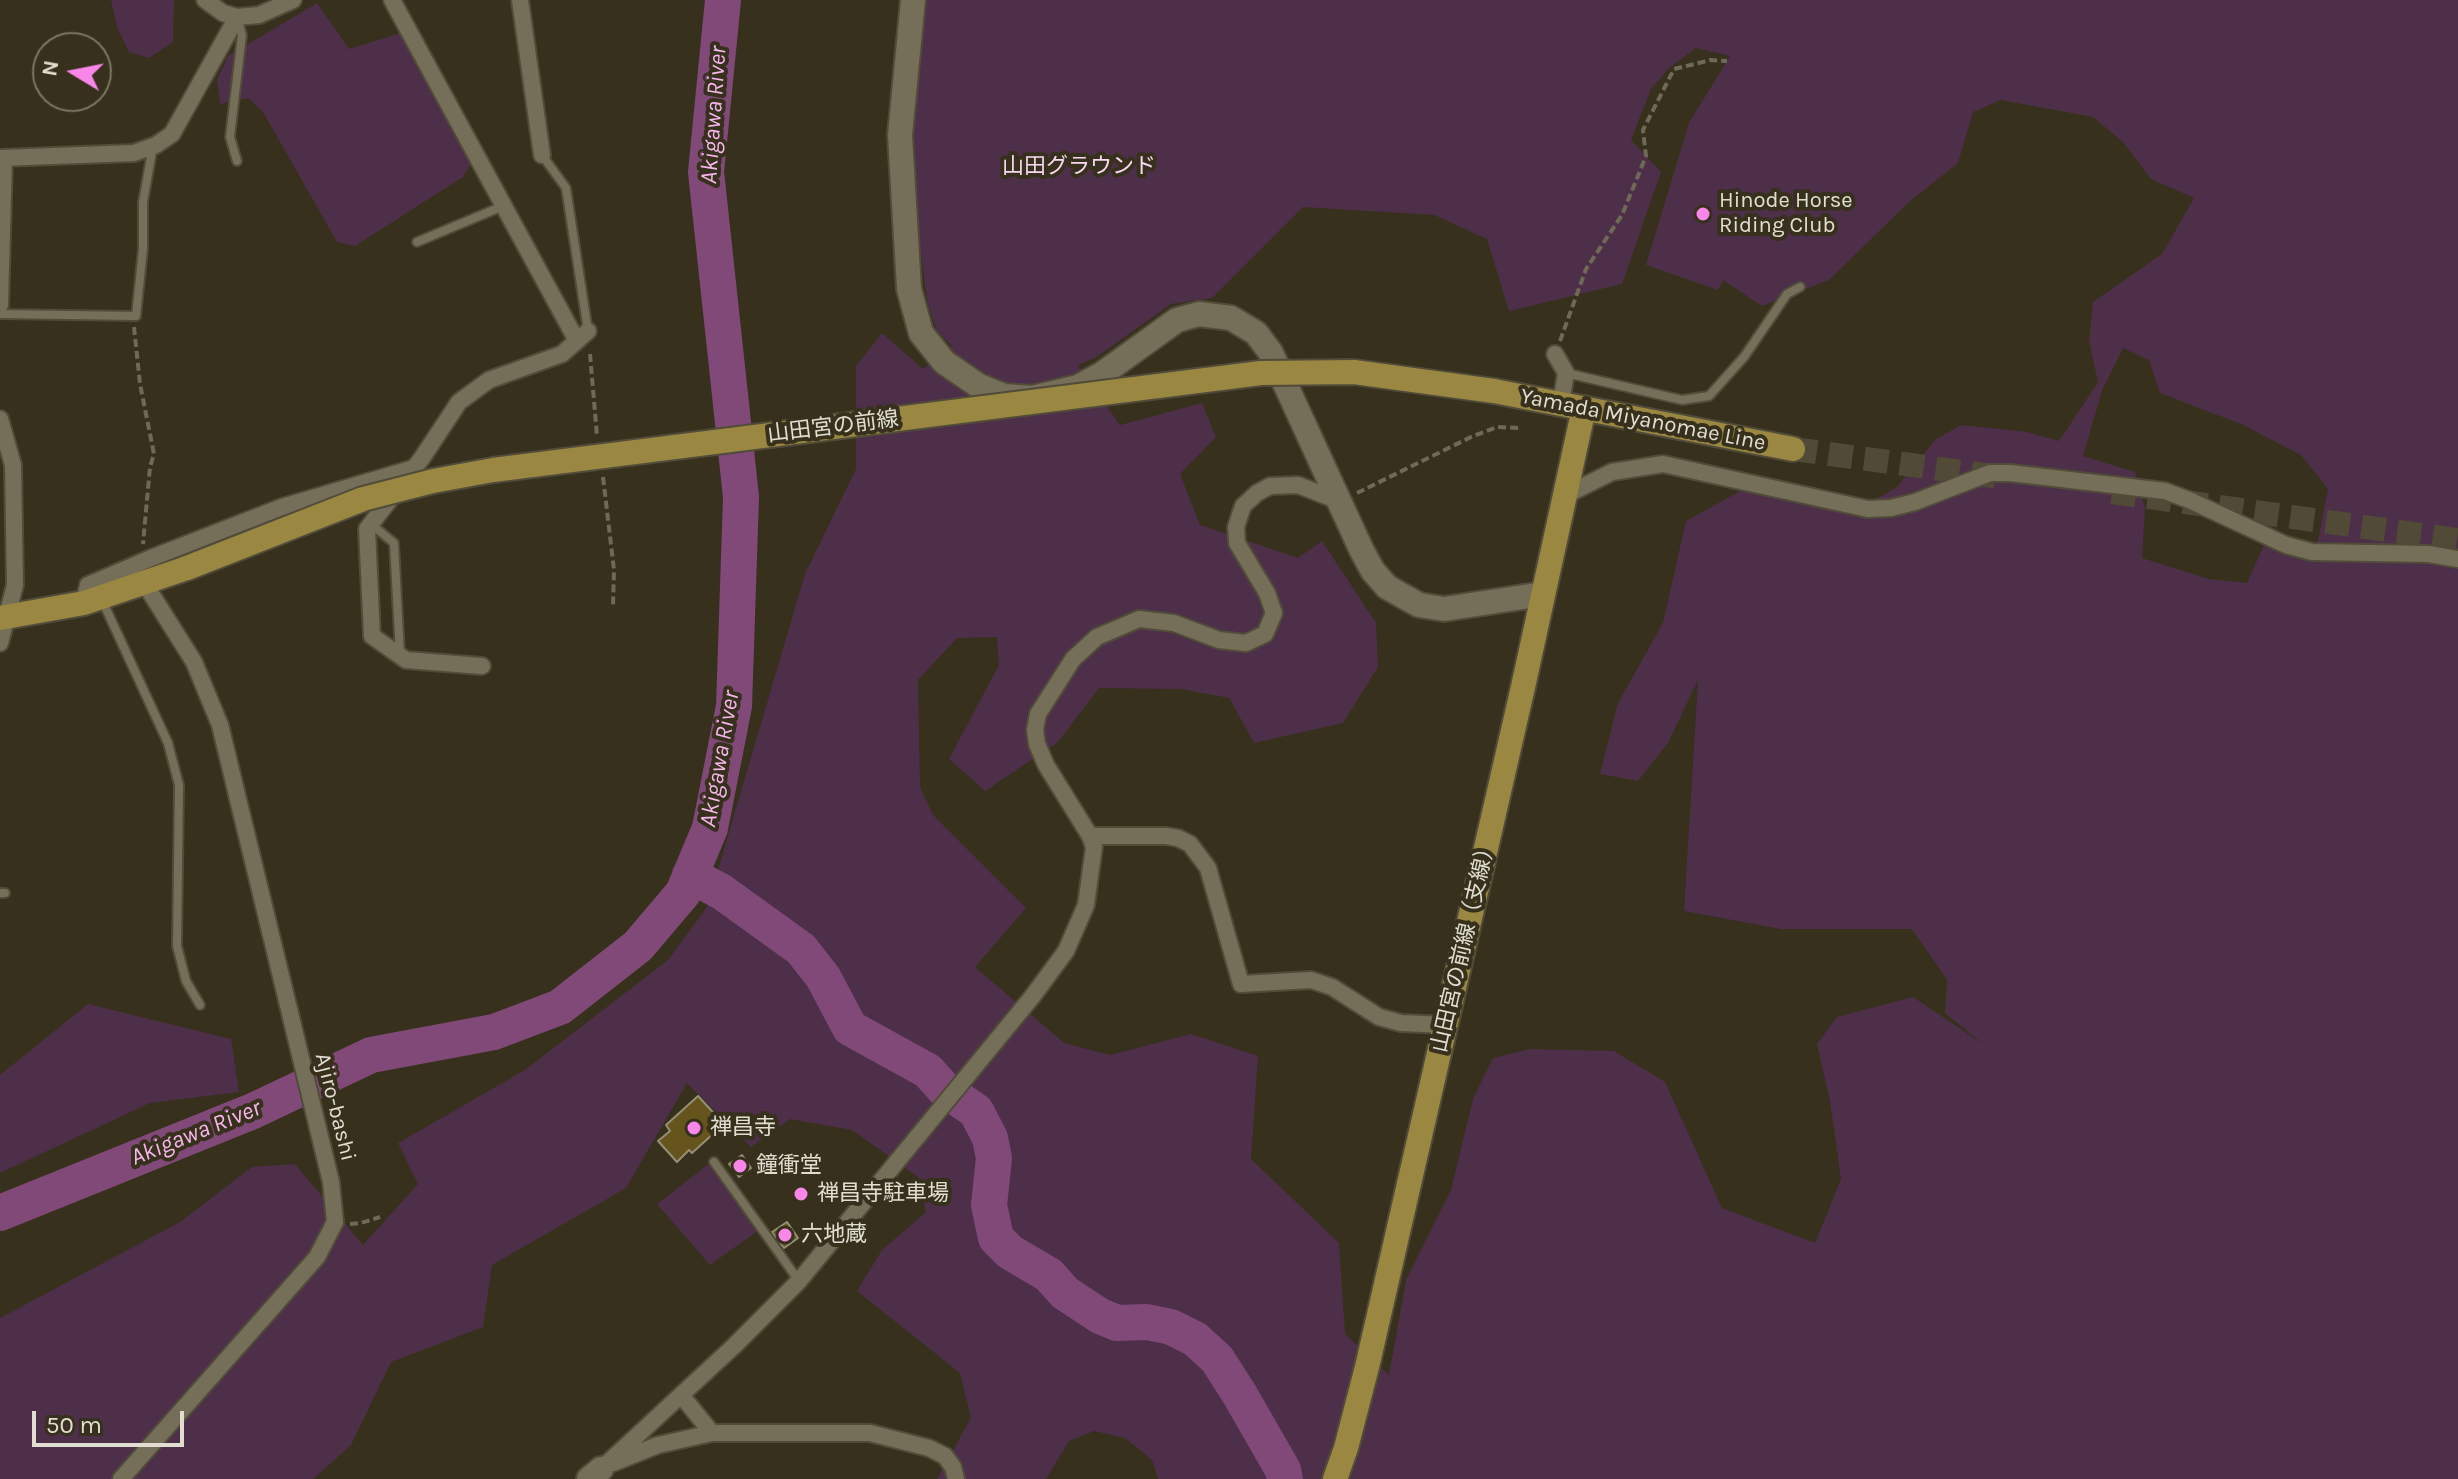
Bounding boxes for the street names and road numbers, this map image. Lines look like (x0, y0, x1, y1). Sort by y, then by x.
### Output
street label: Yamada Miyanomae Line (1518, 383, 1768, 457)
street label: 山田宮の前線 (766, 406, 900, 448)
street label: 山田宮の前線（支線） (1426, 835, 1502, 1055)
street label: Ajiro-bashi (309, 1050, 361, 1164)

